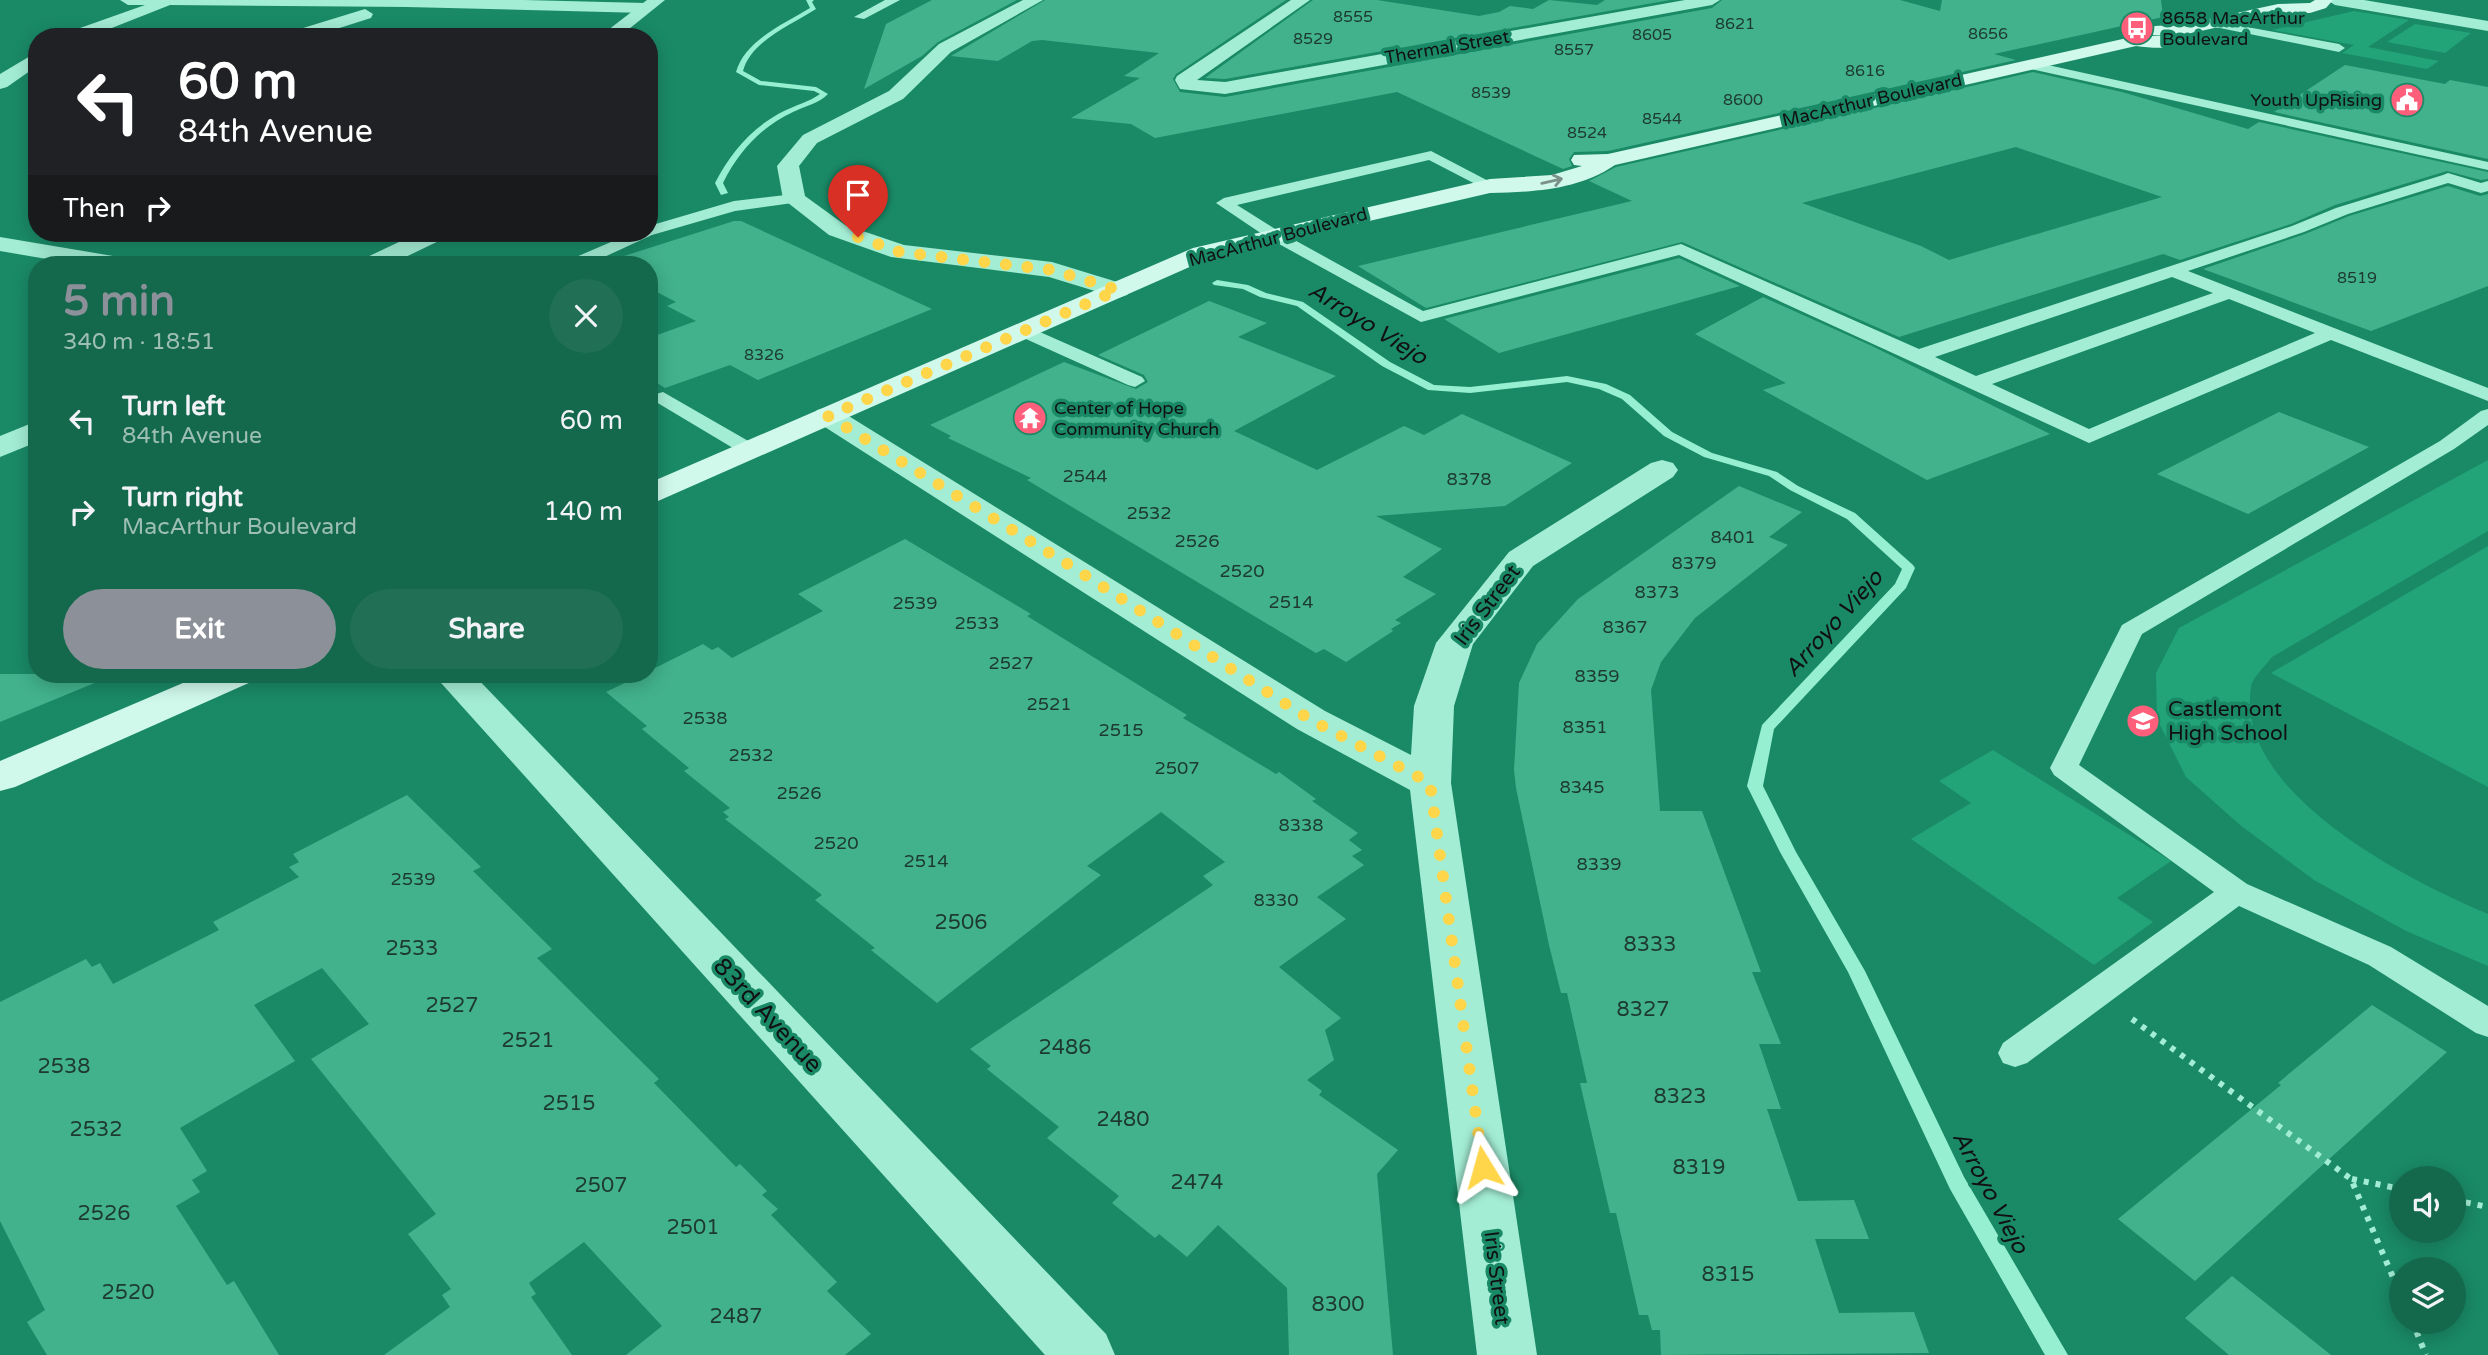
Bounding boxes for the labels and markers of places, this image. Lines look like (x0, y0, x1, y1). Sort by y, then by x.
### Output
place label: 8658 MacArthur Boulevard (2162, 7, 2305, 50)
bus stop icon: 8658 MacArthur Boulevard (2118, 9, 2156, 47)
public building icon: Youth UpRising (2388, 81, 2426, 119)
place label: Youth UpRising (2250, 89, 2382, 111)
pin (828, 165, 888, 237)
place label: Center of Hope Community Church (1054, 397, 1219, 440)
temple icon: Center of Hope Community Church (1011, 399, 1049, 437)
place label: Castlemont High School (2168, 697, 2288, 746)
school or university icon: Castlemont High School (2124, 702, 2162, 740)

